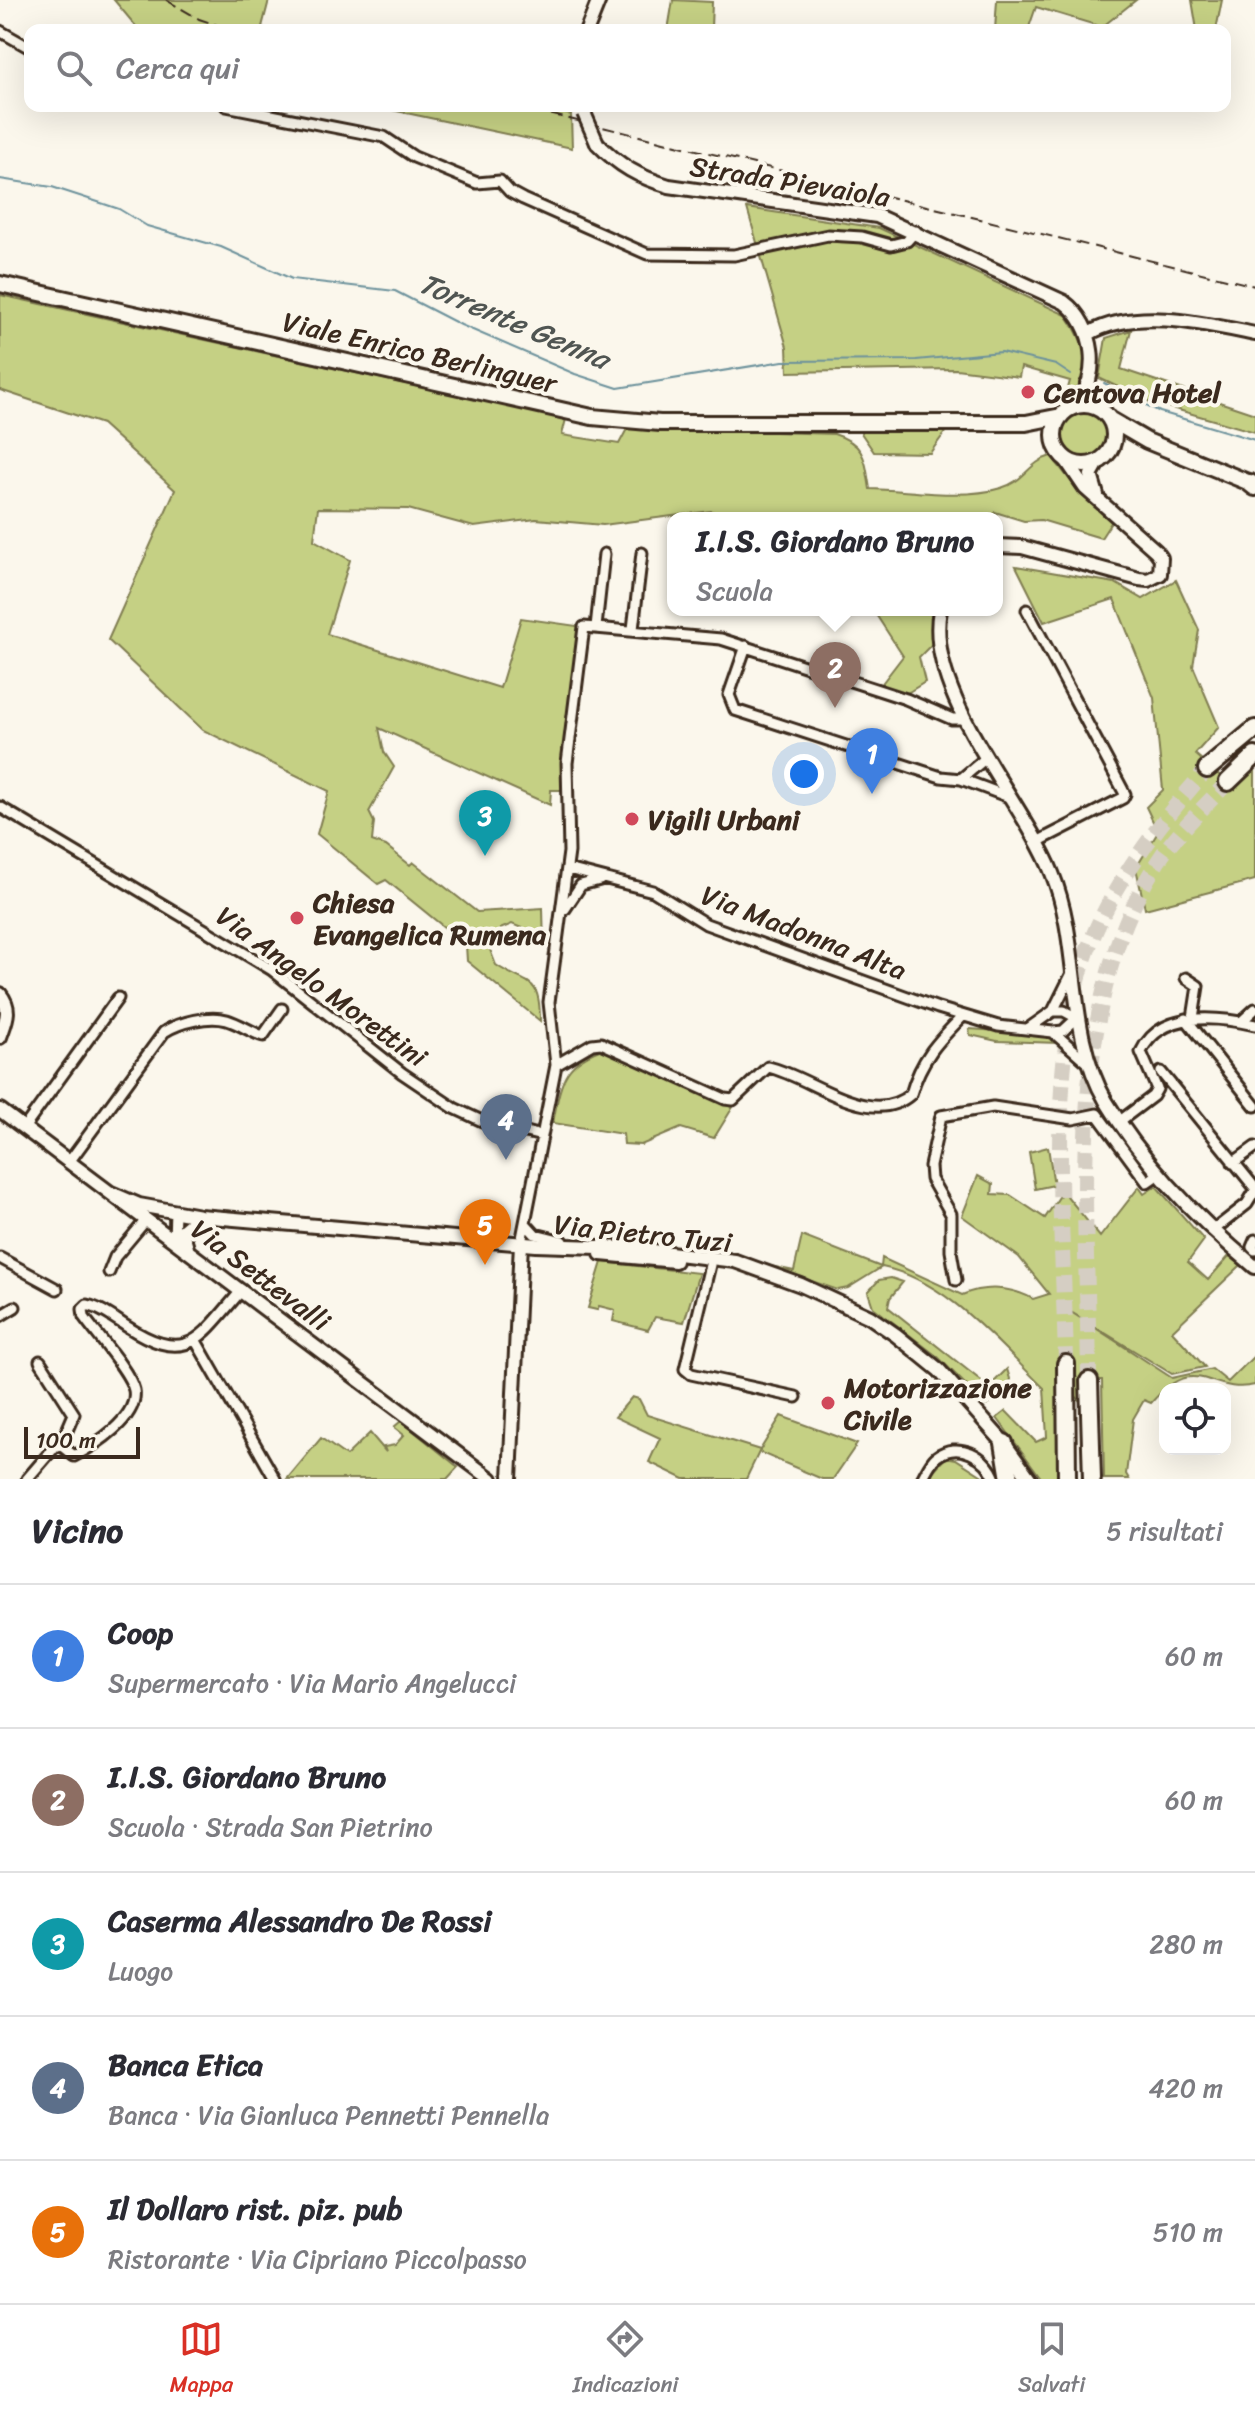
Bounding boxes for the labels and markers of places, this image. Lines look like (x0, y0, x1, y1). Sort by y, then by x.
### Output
place label: Centova Hotel (1043, 368, 1221, 417)
marker: Centova Hotel (1019, 383, 1037, 401)
pin: 2 (809, 642, 861, 708)
pin: 1 (846, 728, 898, 794)
pin: 3 (459, 790, 511, 856)
place label: Vigili Urbani (648, 795, 801, 844)
marker: Vigili Urbani (623, 810, 641, 828)
place label: Chiesa Evangelica Rumena (312, 878, 546, 959)
marker: Chiesa Evangelica Rumena (288, 909, 306, 927)
pin: 4 (480, 1094, 532, 1160)
pin: 5 (459, 1199, 511, 1265)
place label: Motorizzazione Civile (843, 1363, 1032, 1444)
marker: Motorizzazione Civile (819, 1394, 837, 1412)

